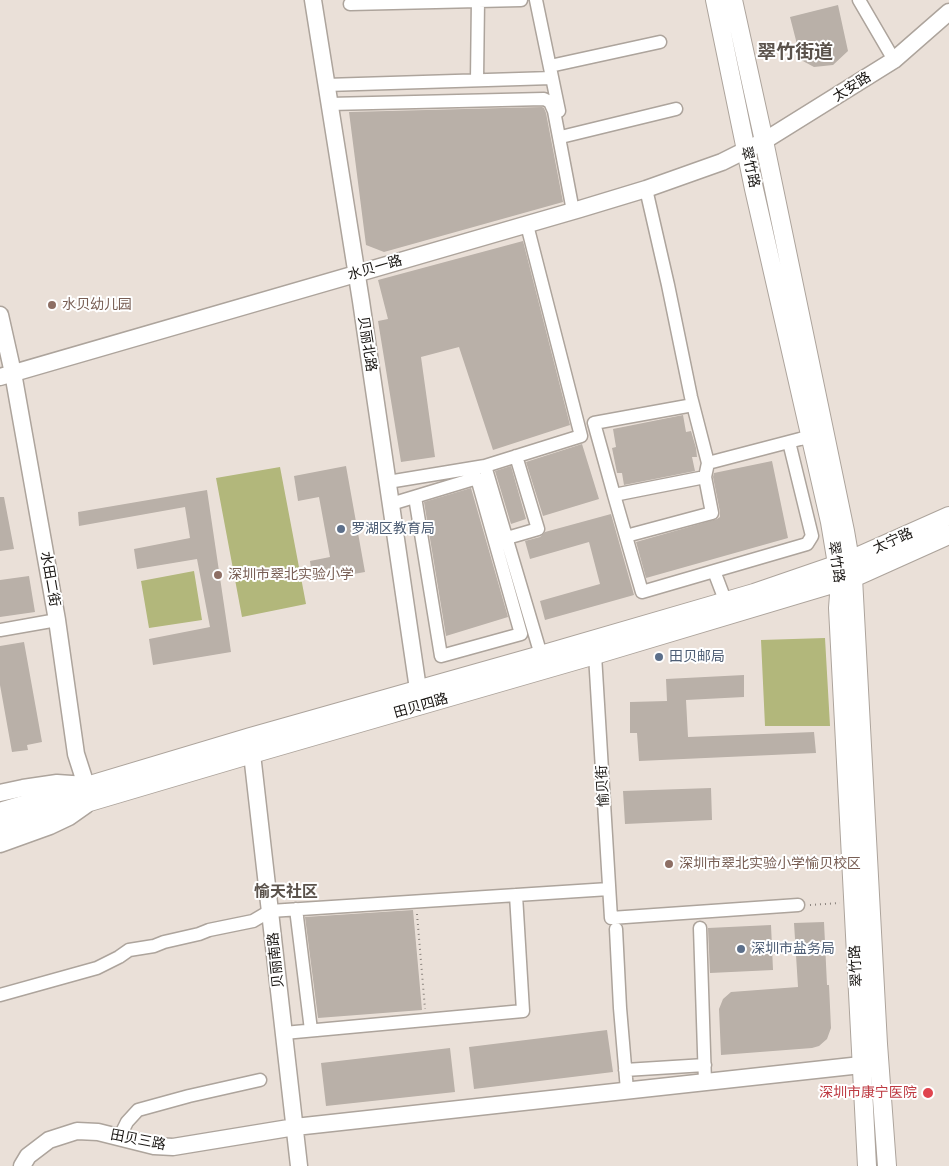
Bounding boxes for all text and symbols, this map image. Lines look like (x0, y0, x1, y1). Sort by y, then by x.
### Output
district label: 翠竹街道 (757, 41, 833, 63)
street label: 太安路 (830, 69, 874, 105)
street label: 翠竹路 (737, 145, 763, 189)
street label: 水贝一路 (346, 252, 404, 284)
place label: 水贝幼儿园 (62, 297, 132, 313)
marker: 水贝幼儿园 (46, 299, 58, 311)
street label: 贝丽北路 (354, 315, 380, 373)
place label: 罗湖区教育局 (351, 521, 435, 537)
marker: 罗湖区教育局 (335, 523, 347, 535)
street label: 太宁路 (870, 525, 916, 557)
street label: 翠竹路 (825, 540, 847, 584)
street label: 水田二街 (37, 550, 63, 608)
place label: 深圳市翠北实验小学 (228, 567, 354, 583)
marker: 深圳市翠北实验小学 (212, 569, 224, 581)
place label: 田贝邮局 (669, 649, 725, 665)
marker: 田贝邮局 (653, 651, 665, 663)
street label: 田贝四路 (392, 690, 450, 722)
street label: 愉贝街 (594, 765, 612, 807)
place label: 深圳市翠北实验小学愉贝校区 (679, 856, 861, 872)
marker: 深圳市翠北实验小学愉贝校区 (663, 858, 675, 870)
district label: 愉天社区 (254, 882, 318, 902)
street label: 贝丽南路 (265, 931, 287, 989)
place label: 深圳市盐务局 (751, 941, 835, 957)
marker: 深圳市盐务局 (735, 943, 747, 955)
street label: 翠竹路 (847, 945, 865, 987)
place label: 深圳市康宁医院 (819, 1085, 917, 1101)
marker: 深圳市康宁医院 (921, 1086, 935, 1100)
street label: 田贝三路 (109, 1126, 167, 1154)

